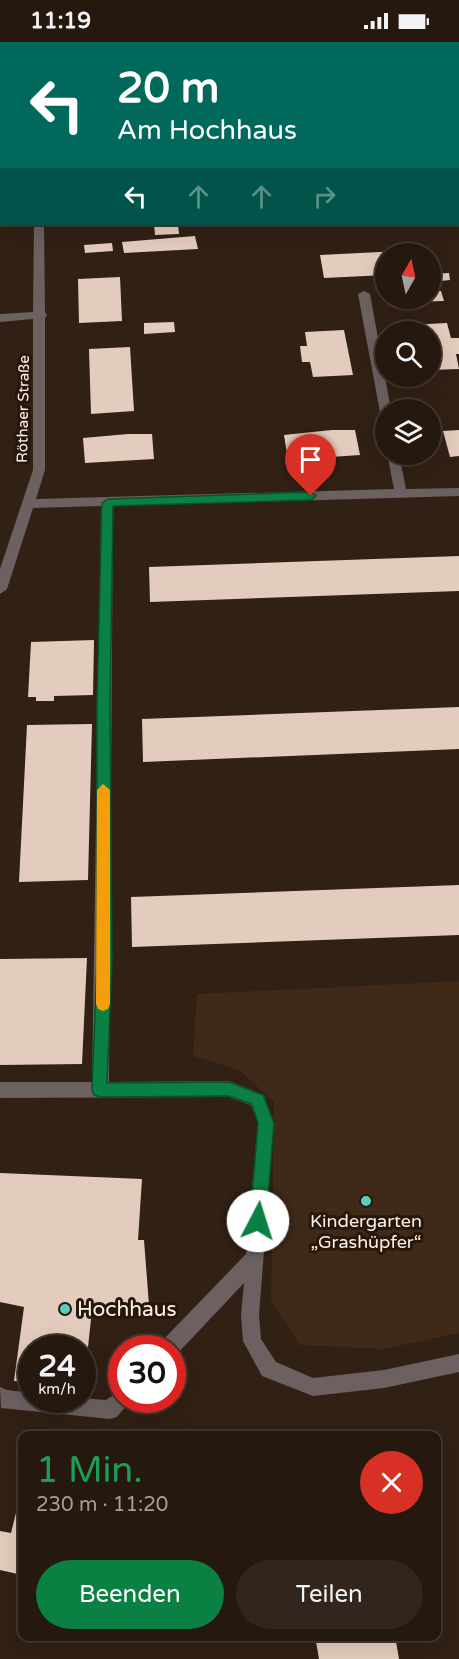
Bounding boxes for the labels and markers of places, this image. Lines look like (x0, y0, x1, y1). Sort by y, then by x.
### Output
pin (285, 434, 336, 496)
marker: Kindergarten „Grashüpfer“ (359, 1194, 373, 1208)
place label: Kindergarten „Grashüpfer“ (310, 1210, 422, 1253)
place label: Hochhaus (77, 1297, 177, 1322)
marker: Hochhaus (58, 1302, 72, 1316)

